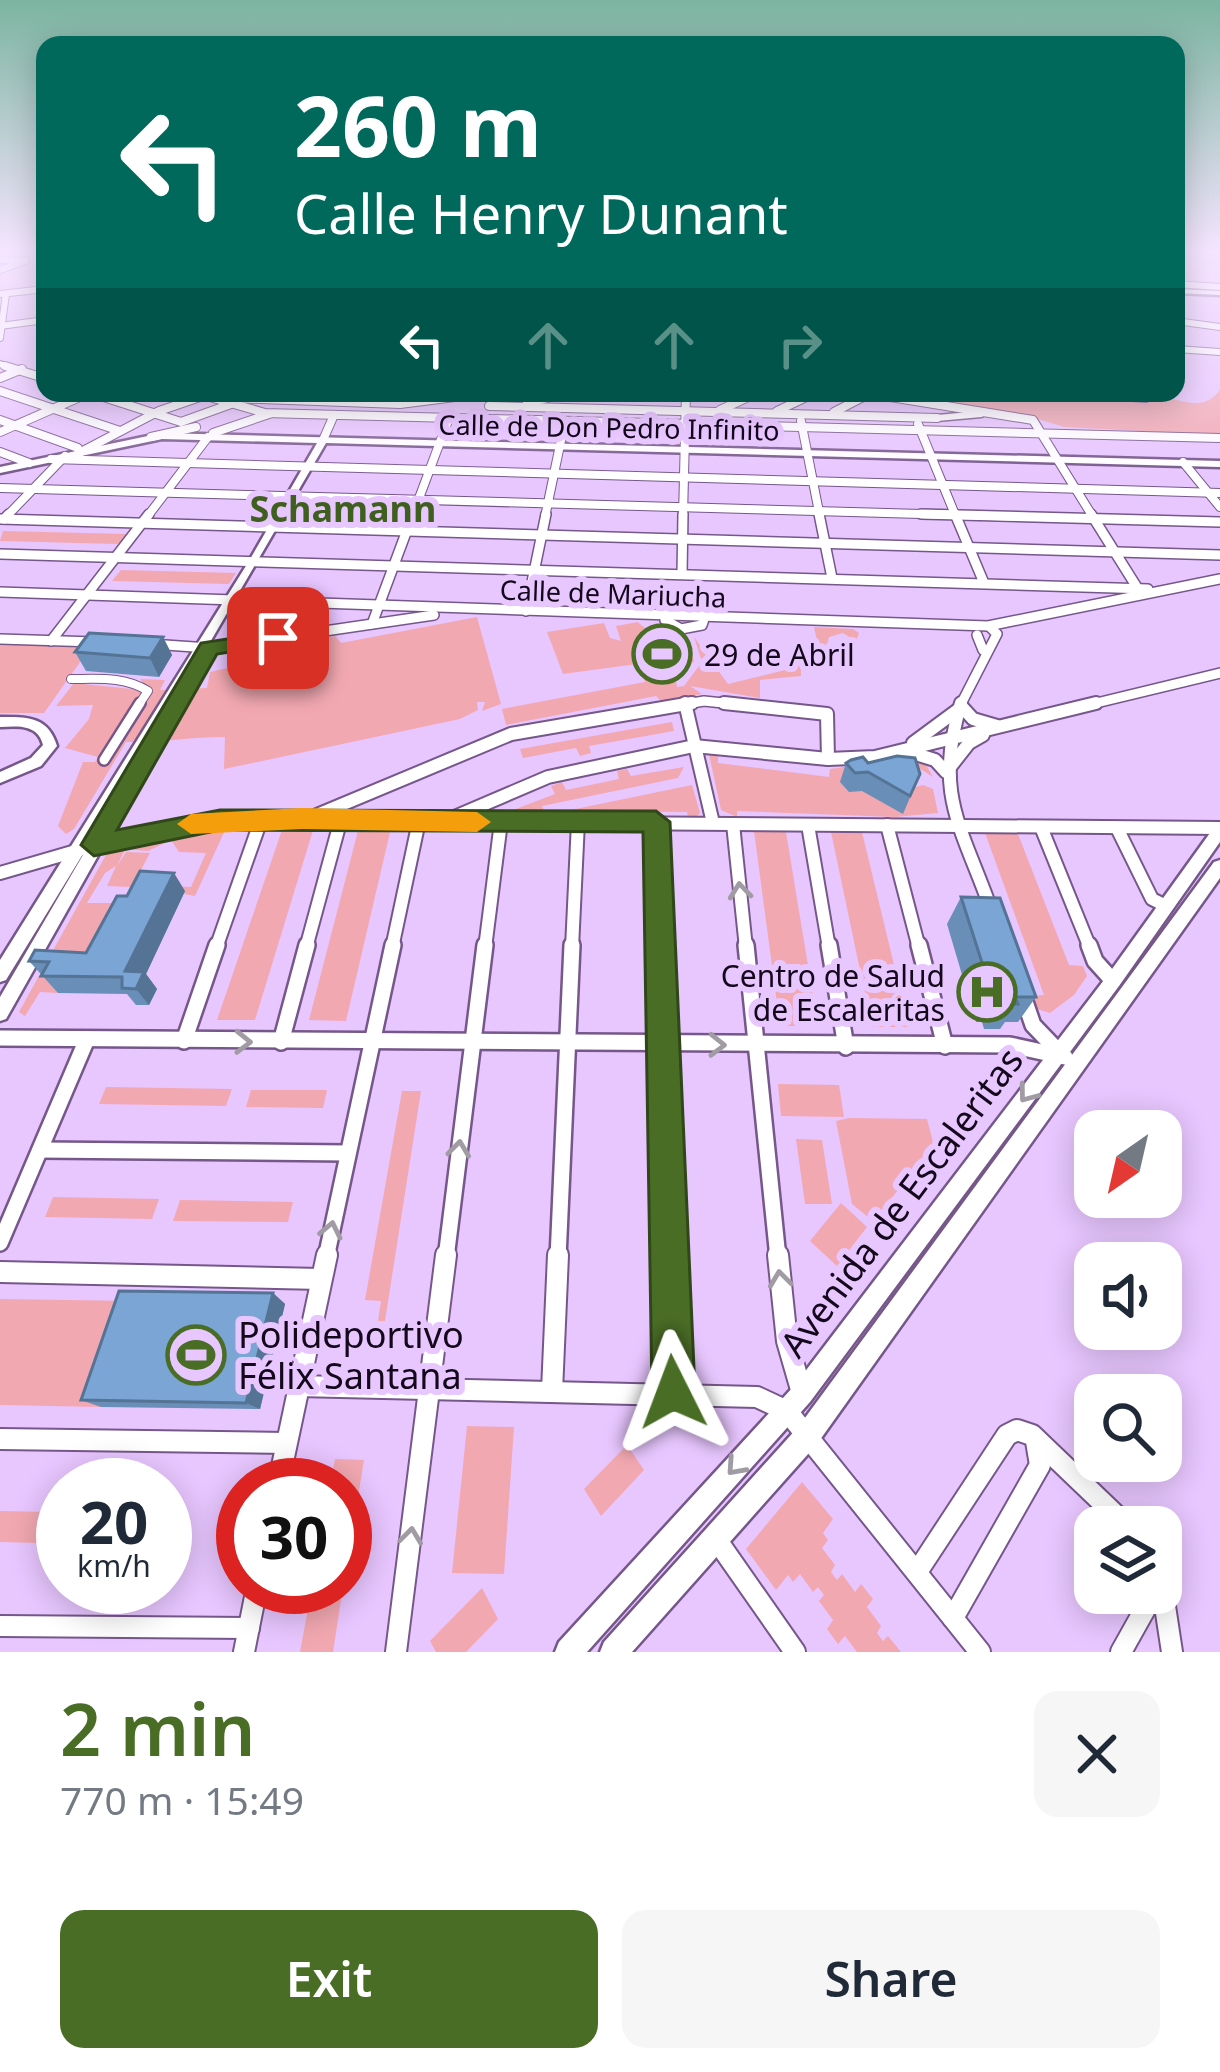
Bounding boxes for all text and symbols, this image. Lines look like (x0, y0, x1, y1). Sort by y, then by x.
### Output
text: 260 m (294, 67, 542, 182)
icon: left (96, 84, 252, 240)
text: Calle Henry Dunant (294, 176, 788, 250)
icon: left (389, 312, 455, 378)
icon: ahead (515, 312, 581, 378)
icon: ahead (641, 312, 707, 378)
icon: right (767, 312, 833, 378)
street label: Calle de Don Pedro Infinito (438, 406, 780, 448)
district label: Schamann (250, 484, 436, 533)
street label: Calle de Mariucha (499, 571, 727, 615)
pin (227, 587, 329, 689)
icon: arrive (245, 605, 311, 671)
sports icon: 29 de Abril (631, 623, 693, 685)
place label: 29 de Abril (704, 634, 855, 675)
one-way arrow (728, 882, 753, 901)
place label: Centro de Salud de Escaleritas (721, 955, 945, 1030)
hospital icon: Centro de Salud de Escaleritas (956, 961, 1018, 1023)
one-way arrow (234, 1028, 253, 1054)
one-way arrow (708, 1032, 727, 1058)
street label: Avenida de Escaleritas (768, 1037, 1034, 1367)
one-way arrow (1020, 1081, 1042, 1102)
north arrow (1074, 1110, 1182, 1218)
map controls (1074, 1110, 1182, 1614)
one-way arrow (446, 1139, 472, 1159)
one-way arrow (317, 1221, 342, 1241)
button: sound (1074, 1242, 1182, 1350)
one-way arrow (768, 1269, 794, 1289)
place label: Polideportivo Félix Santana (238, 1310, 464, 1400)
sports icon: Polideportivo Félix Santana (165, 1324, 227, 1386)
position arrow (610, 1329, 736, 1455)
button: search (1074, 1374, 1182, 1482)
one-way arrow (728, 1453, 749, 1475)
speed limit sign: 30 (216, 1458, 372, 1614)
text: 20 (80, 1480, 148, 1562)
button: layers (1074, 1506, 1182, 1614)
one-way arrow (398, 1526, 424, 1546)
text: km/h (77, 1545, 151, 1586)
text: 2 min (60, 1679, 255, 1777)
button: close (1034, 1691, 1160, 1817)
text: 770 m · 15:49 (60, 1773, 304, 1826)
button: Exit (60, 1910, 598, 2048)
button: Share (622, 1910, 1160, 2048)

